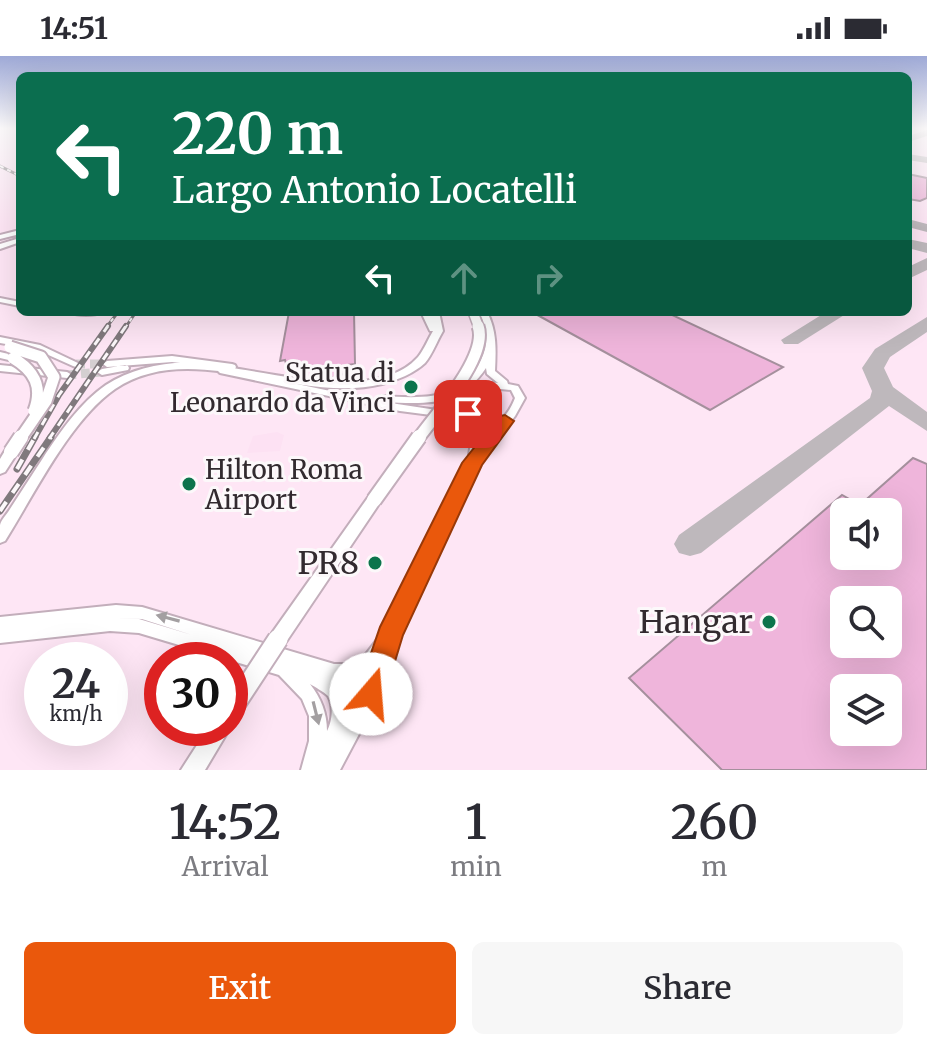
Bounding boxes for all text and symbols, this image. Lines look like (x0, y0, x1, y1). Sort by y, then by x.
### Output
text: 14:51 (40, 9, 108, 47)
text: 220 m (172, 99, 343, 169)
icon: left (40, 104, 144, 208)
text: Largo Antonio Locatelli (172, 168, 577, 213)
icon: left (358, 256, 402, 300)
icon: ahead (442, 256, 486, 300)
icon: right (526, 256, 570, 300)
place label: Statua di Leonardo da Vinci (170, 356, 395, 419)
marker: Statua di Leonardo da Vinci (402, 378, 420, 396)
pin (434, 380, 502, 448)
icon: arrive (446, 392, 490, 436)
place label: Hilton Roma Airport (204, 453, 363, 516)
marker: Hilton Roma Airport (180, 475, 198, 493)
map controls (830, 498, 902, 746)
button: sound (830, 498, 902, 570)
place label: PR8 (298, 543, 359, 583)
marker: PR8 (366, 554, 384, 572)
button: search (830, 586, 902, 658)
place label: Hangar (639, 602, 753, 642)
one-way arrow (156, 612, 181, 624)
marker: Hangar (760, 613, 778, 631)
speed limit sign: 30 (144, 642, 248, 746)
position arrow (329, 652, 413, 736)
text: 24 (52, 659, 100, 709)
button: layers (830, 674, 902, 746)
text: km/h (50, 701, 102, 726)
one-way arrow (310, 701, 323, 726)
text: 14:52 (169, 792, 282, 852)
text: 1 (465, 792, 487, 852)
text: 260 (670, 792, 758, 852)
text: Arrival (182, 850, 269, 883)
text: min (450, 850, 502, 883)
text: m (701, 850, 727, 883)
button: Exit (24, 942, 456, 1034)
button: Share (472, 942, 903, 1034)

